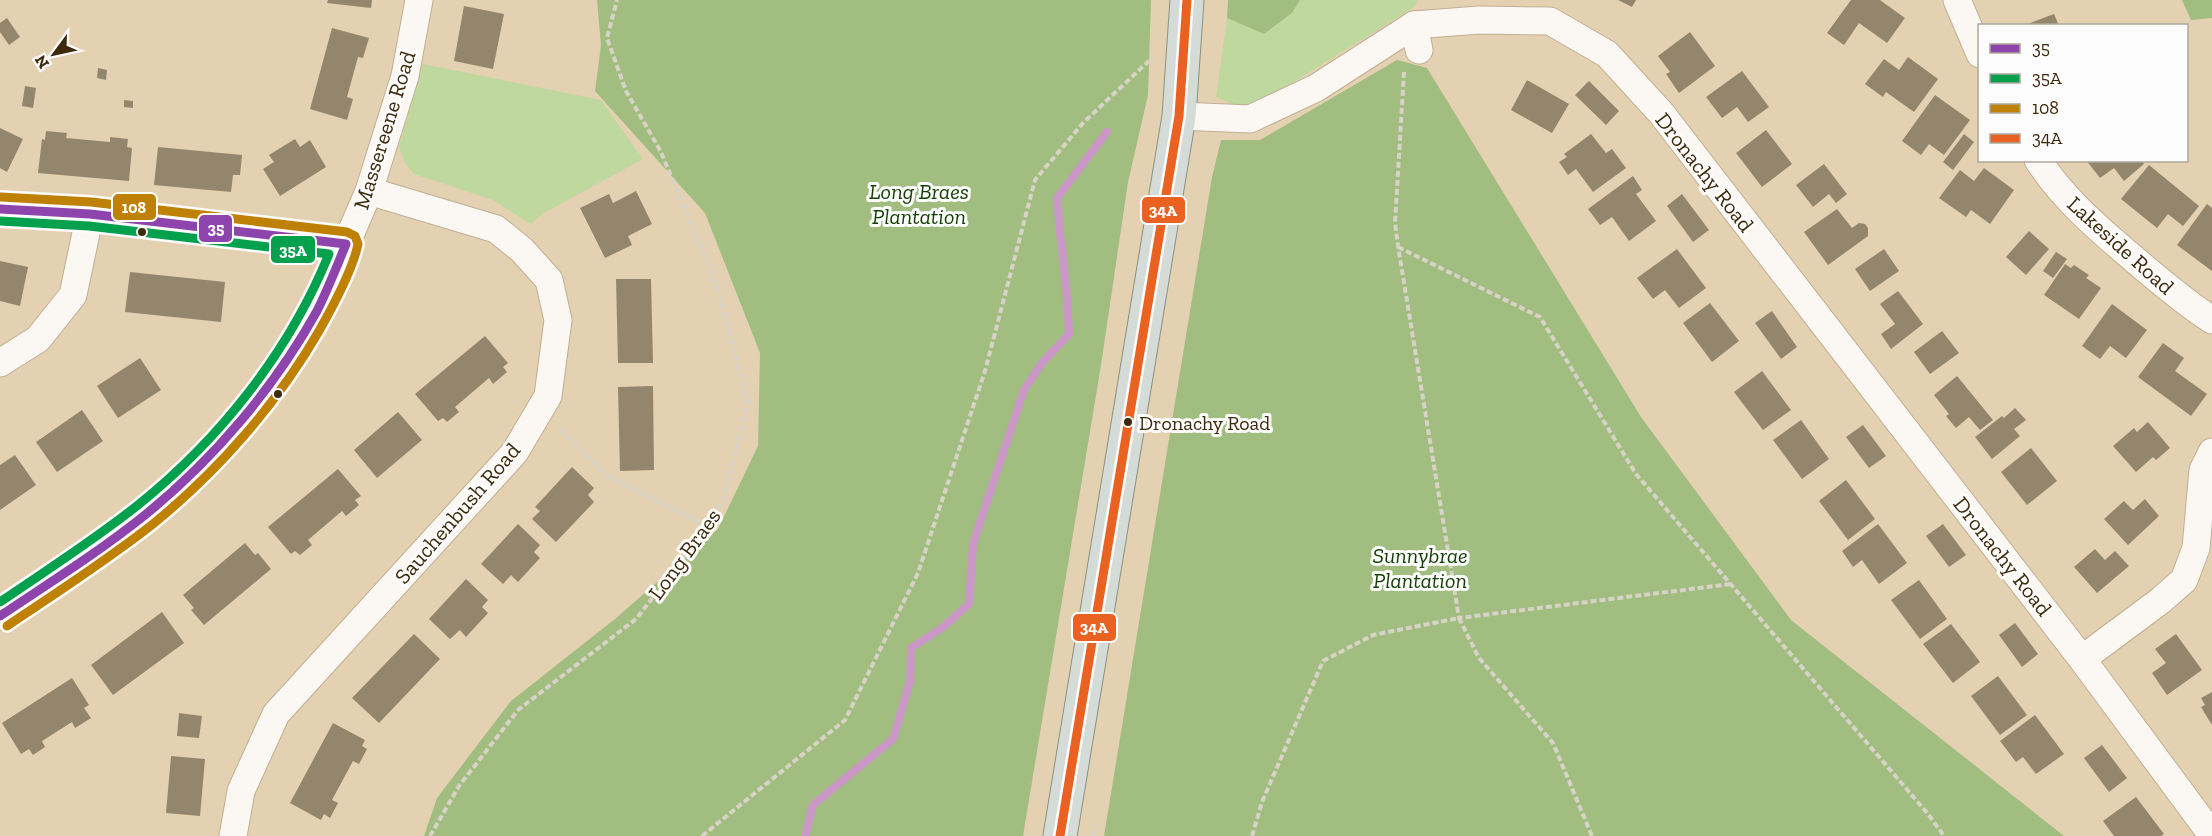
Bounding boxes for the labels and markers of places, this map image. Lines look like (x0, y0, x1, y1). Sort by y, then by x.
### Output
unlabelled marker (136, 226, 148, 238)
unlabelled marker (272, 388, 284, 400)
place label: Dronachy Road (1139, 411, 1270, 435)
marker: Dronachy Road (1122, 416, 1134, 428)

